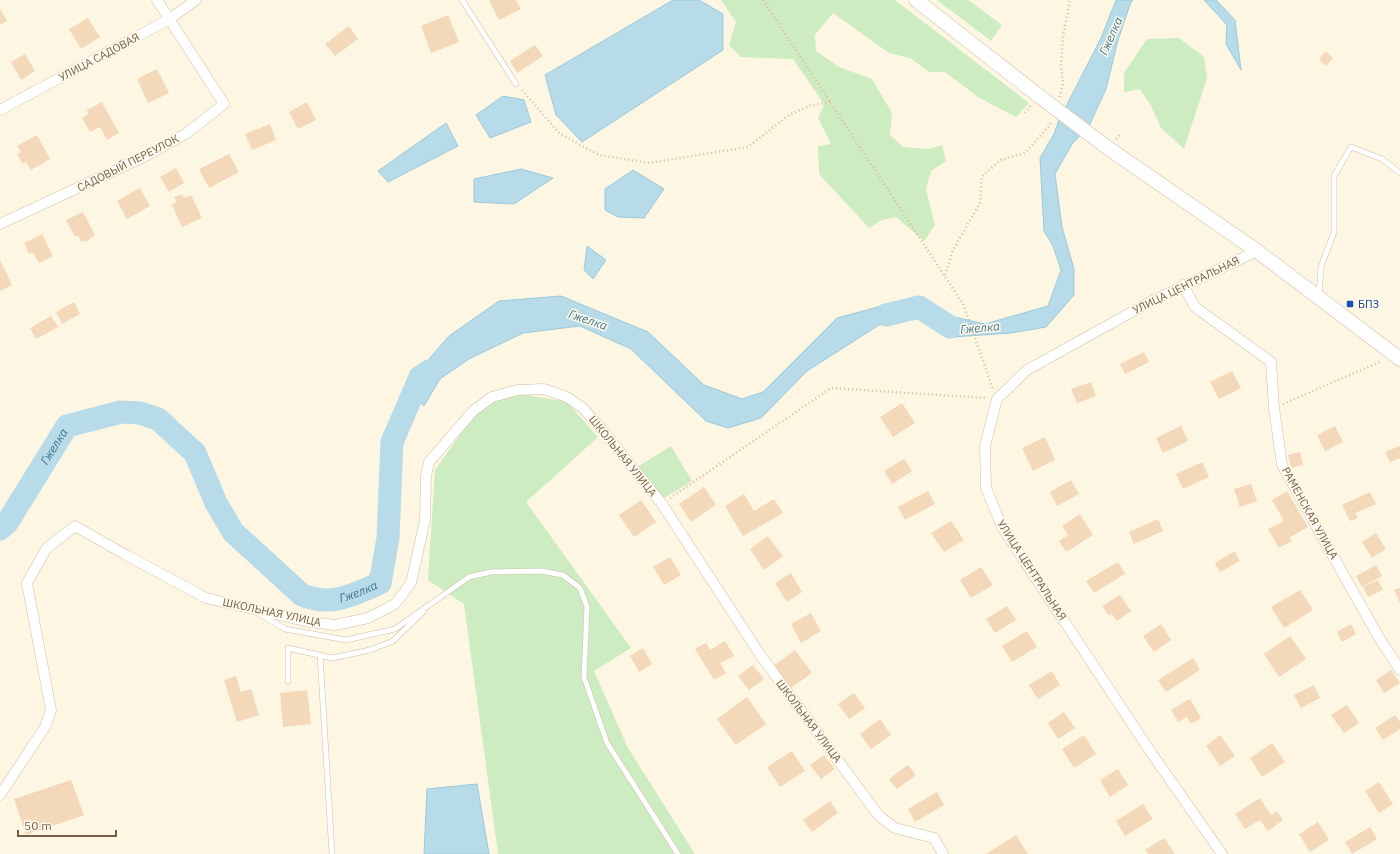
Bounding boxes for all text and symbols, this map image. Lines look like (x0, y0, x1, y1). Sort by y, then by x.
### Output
water label: Гжелка (1096, 14, 1126, 57)
street label: УЛИЦА САДОВАЯ (56, 30, 142, 84)
street label: САДОВЫЙ ПЕРЕУЛОК (75, 131, 181, 195)
street label: УЛИЦА ЦЕНТРАЛЬНАЯ (1130, 253, 1242, 317)
place label: БПЗ (1358, 297, 1379, 311)
marker: БПЗ (1345, 299, 1355, 309)
water label: Гжелка (567, 306, 610, 333)
water label: Гжелка (959, 318, 1001, 337)
street label: ШКОЛЬНАЯ УЛИЦА (586, 413, 660, 499)
water label: Гжелка (37, 425, 71, 467)
street label: РАМЕНСКАЯ УЛИЦА (1279, 464, 1341, 562)
street label: УЛИЦА ЦЕНТРАЛЬНАЯ (994, 517, 1070, 623)
water label: Гжелка (338, 577, 380, 605)
street label: ШКОЛЬНАЯ УЛИЦА (221, 595, 323, 629)
street label: ШКОЛЬНАЯ УЛИЦА (773, 677, 845, 765)
scale bar (18, 812, 116, 838)
text: 50 m (24, 818, 52, 833)

